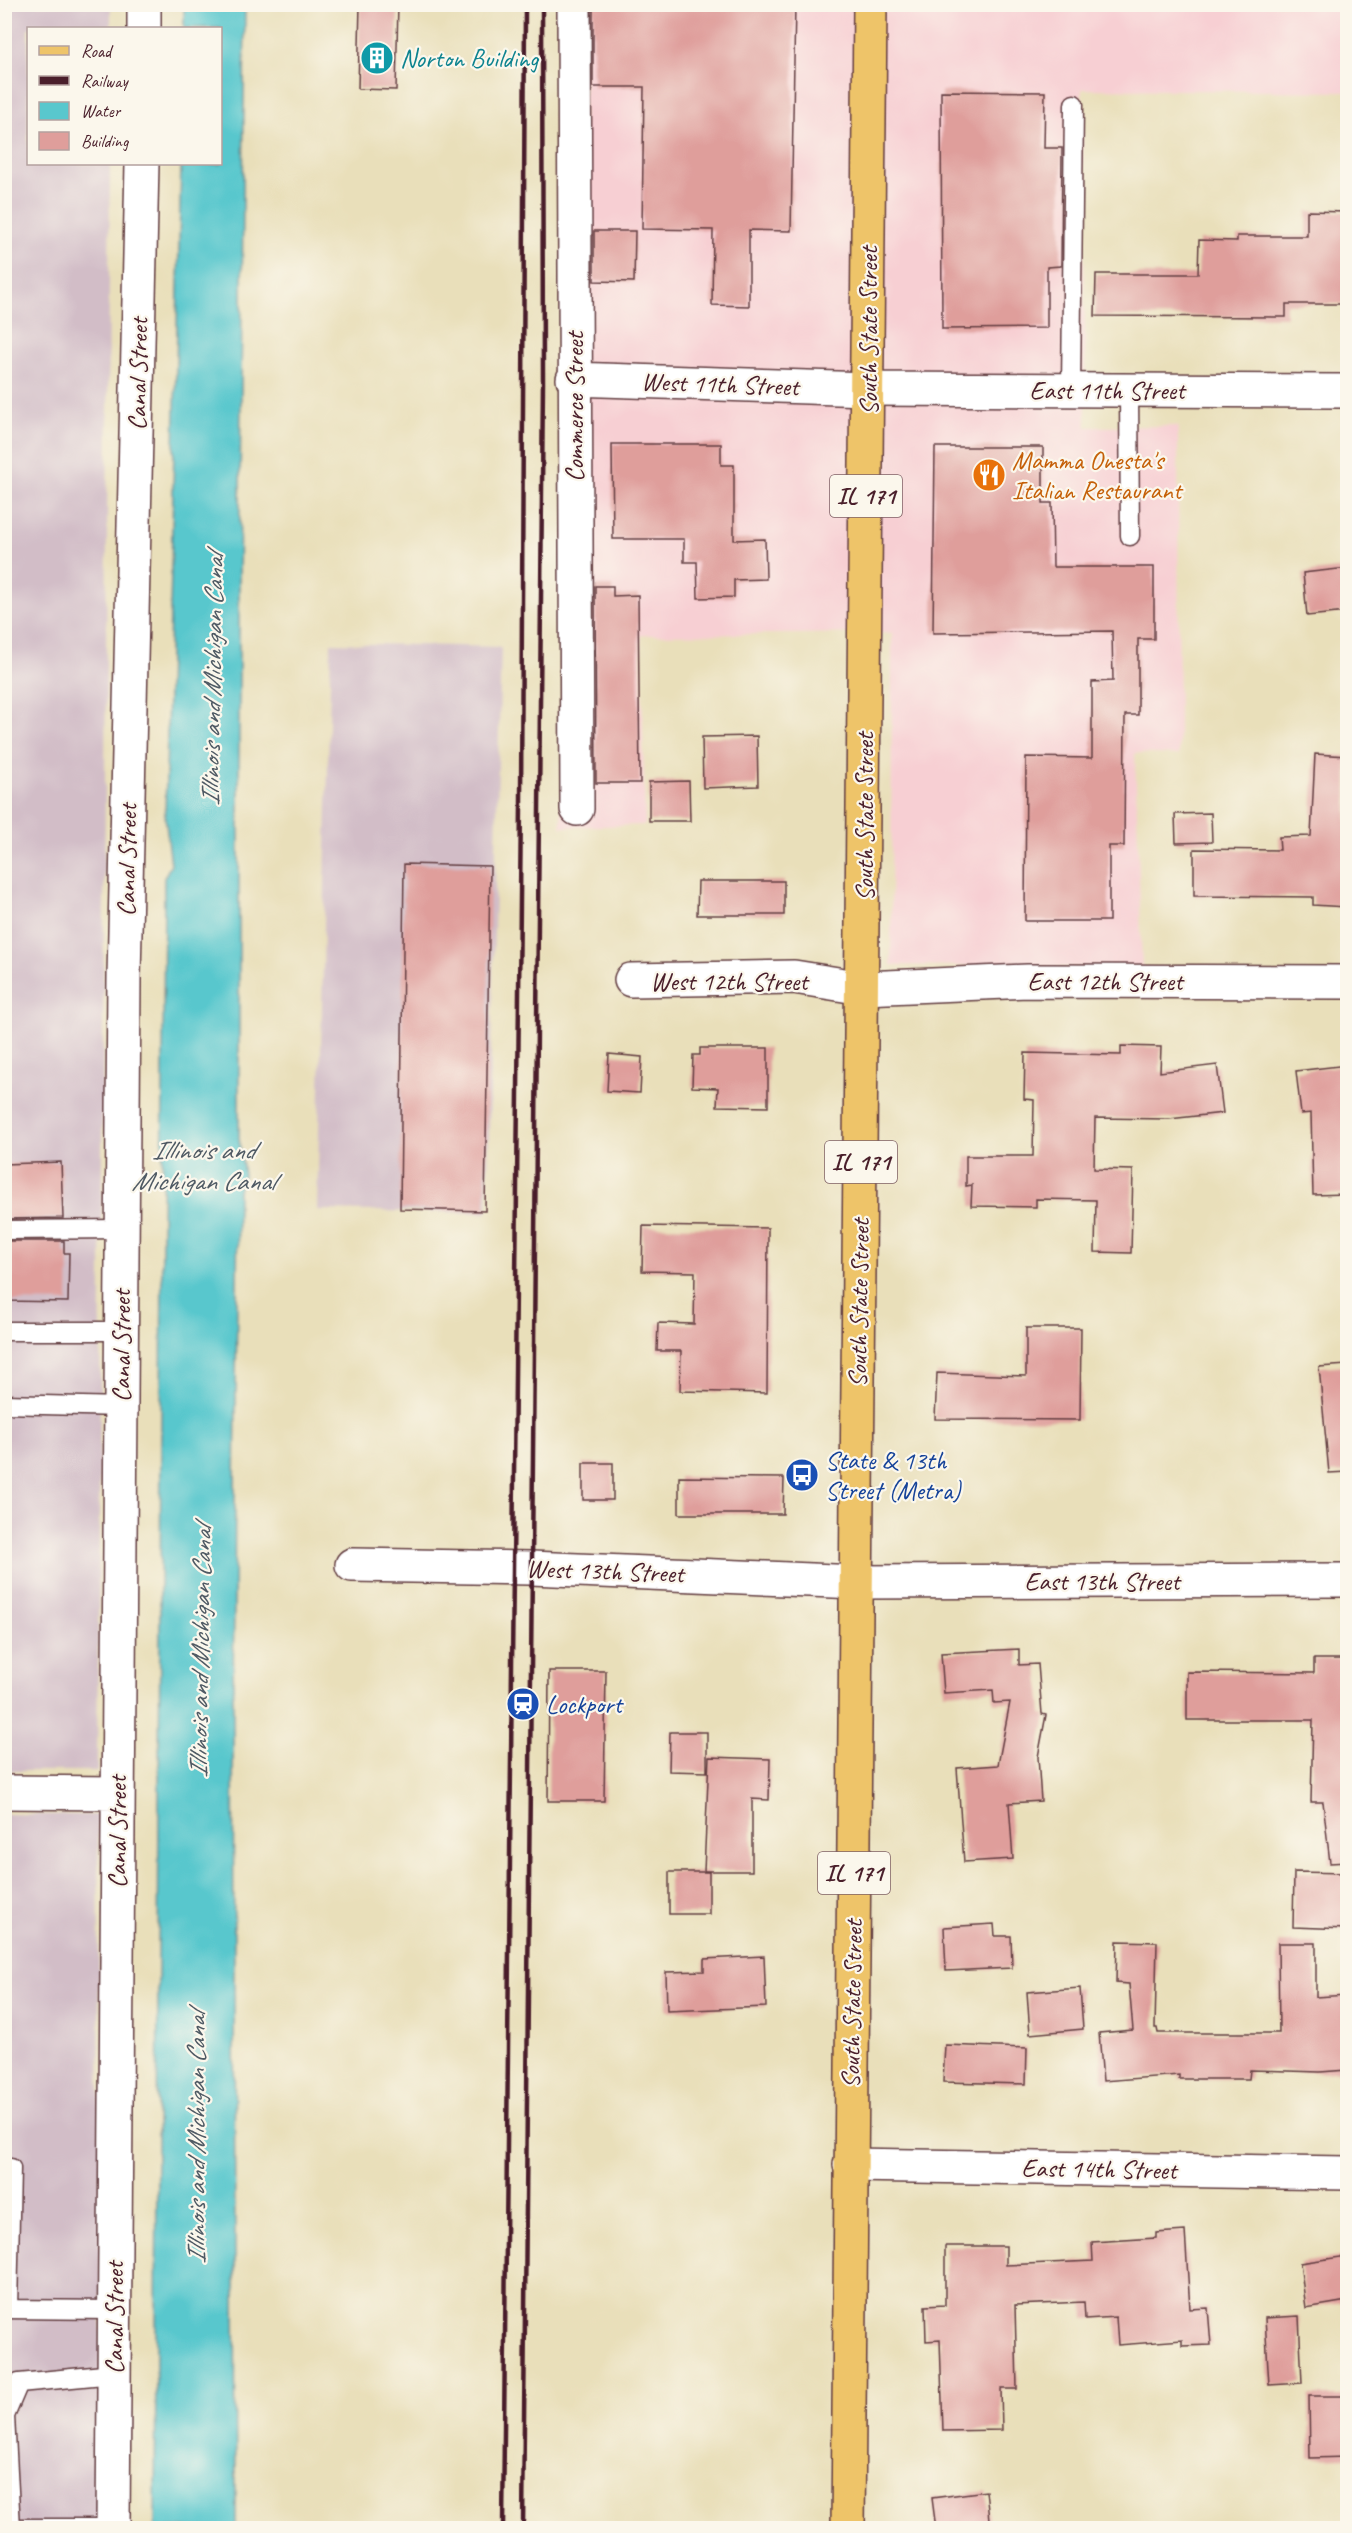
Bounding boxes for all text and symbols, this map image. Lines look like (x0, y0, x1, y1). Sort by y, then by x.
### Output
legend (27, 27, 222, 165)
text: Road (81, 40, 114, 62)
building icon: Norton Building (359, 40, 395, 76)
place label: Norton Building (400, 42, 540, 75)
text: Railway (81, 70, 129, 92)
text: Water (81, 100, 122, 122)
text: Building (81, 130, 130, 152)
street label: South State Street (852, 244, 885, 415)
street label: Canal Street (121, 315, 156, 431)
street label: Commerce Street (558, 330, 591, 482)
street label: West 11th Street (641, 365, 802, 403)
street label: East 11th Street (1029, 374, 1187, 407)
place label: Mamma Onesta's Italian Restaurant (1012, 444, 1184, 507)
restaurant icon: Mamma Onesta's Italian Restaurant (971, 457, 1007, 493)
road number: IL 171 (830, 475, 902, 517)
water label: Illinois and Michigan Canal (193, 545, 231, 806)
street label: South State Street (848, 730, 881, 901)
street label: Canal Street (110, 801, 145, 917)
street label: West 12th Street (650, 965, 810, 998)
street label: East 12th Street (1027, 965, 1185, 998)
water label: Illinois and Michigan Canal (131, 1133, 283, 1198)
road number: IL 171 (825, 1141, 897, 1183)
street label: South State Street (841, 1216, 877, 1388)
street label: Canal Street (105, 1287, 138, 1402)
place label: State & 13th Street (Metra) (825, 1444, 962, 1507)
bus stop icon: State & 13th Street (Metra) (784, 1457, 820, 1493)
water label: Illinois and Michigan Canal (181, 1517, 219, 1778)
street label: West 13th Street (526, 1552, 687, 1590)
street label: East 13th Street (1024, 1565, 1182, 1598)
station icon: Lockport (505, 1686, 541, 1722)
place label: Lockport (546, 1688, 624, 1721)
street label: Canal Street (101, 1773, 134, 1888)
road number: IL 171 (818, 1852, 890, 1894)
street label: South State Street (834, 1917, 870, 2089)
water label: Illinois and Michigan Canal (179, 2004, 213, 2264)
street label: East 14th Street (1021, 2151, 1179, 2187)
street label: Canal Street (98, 2259, 131, 2374)

